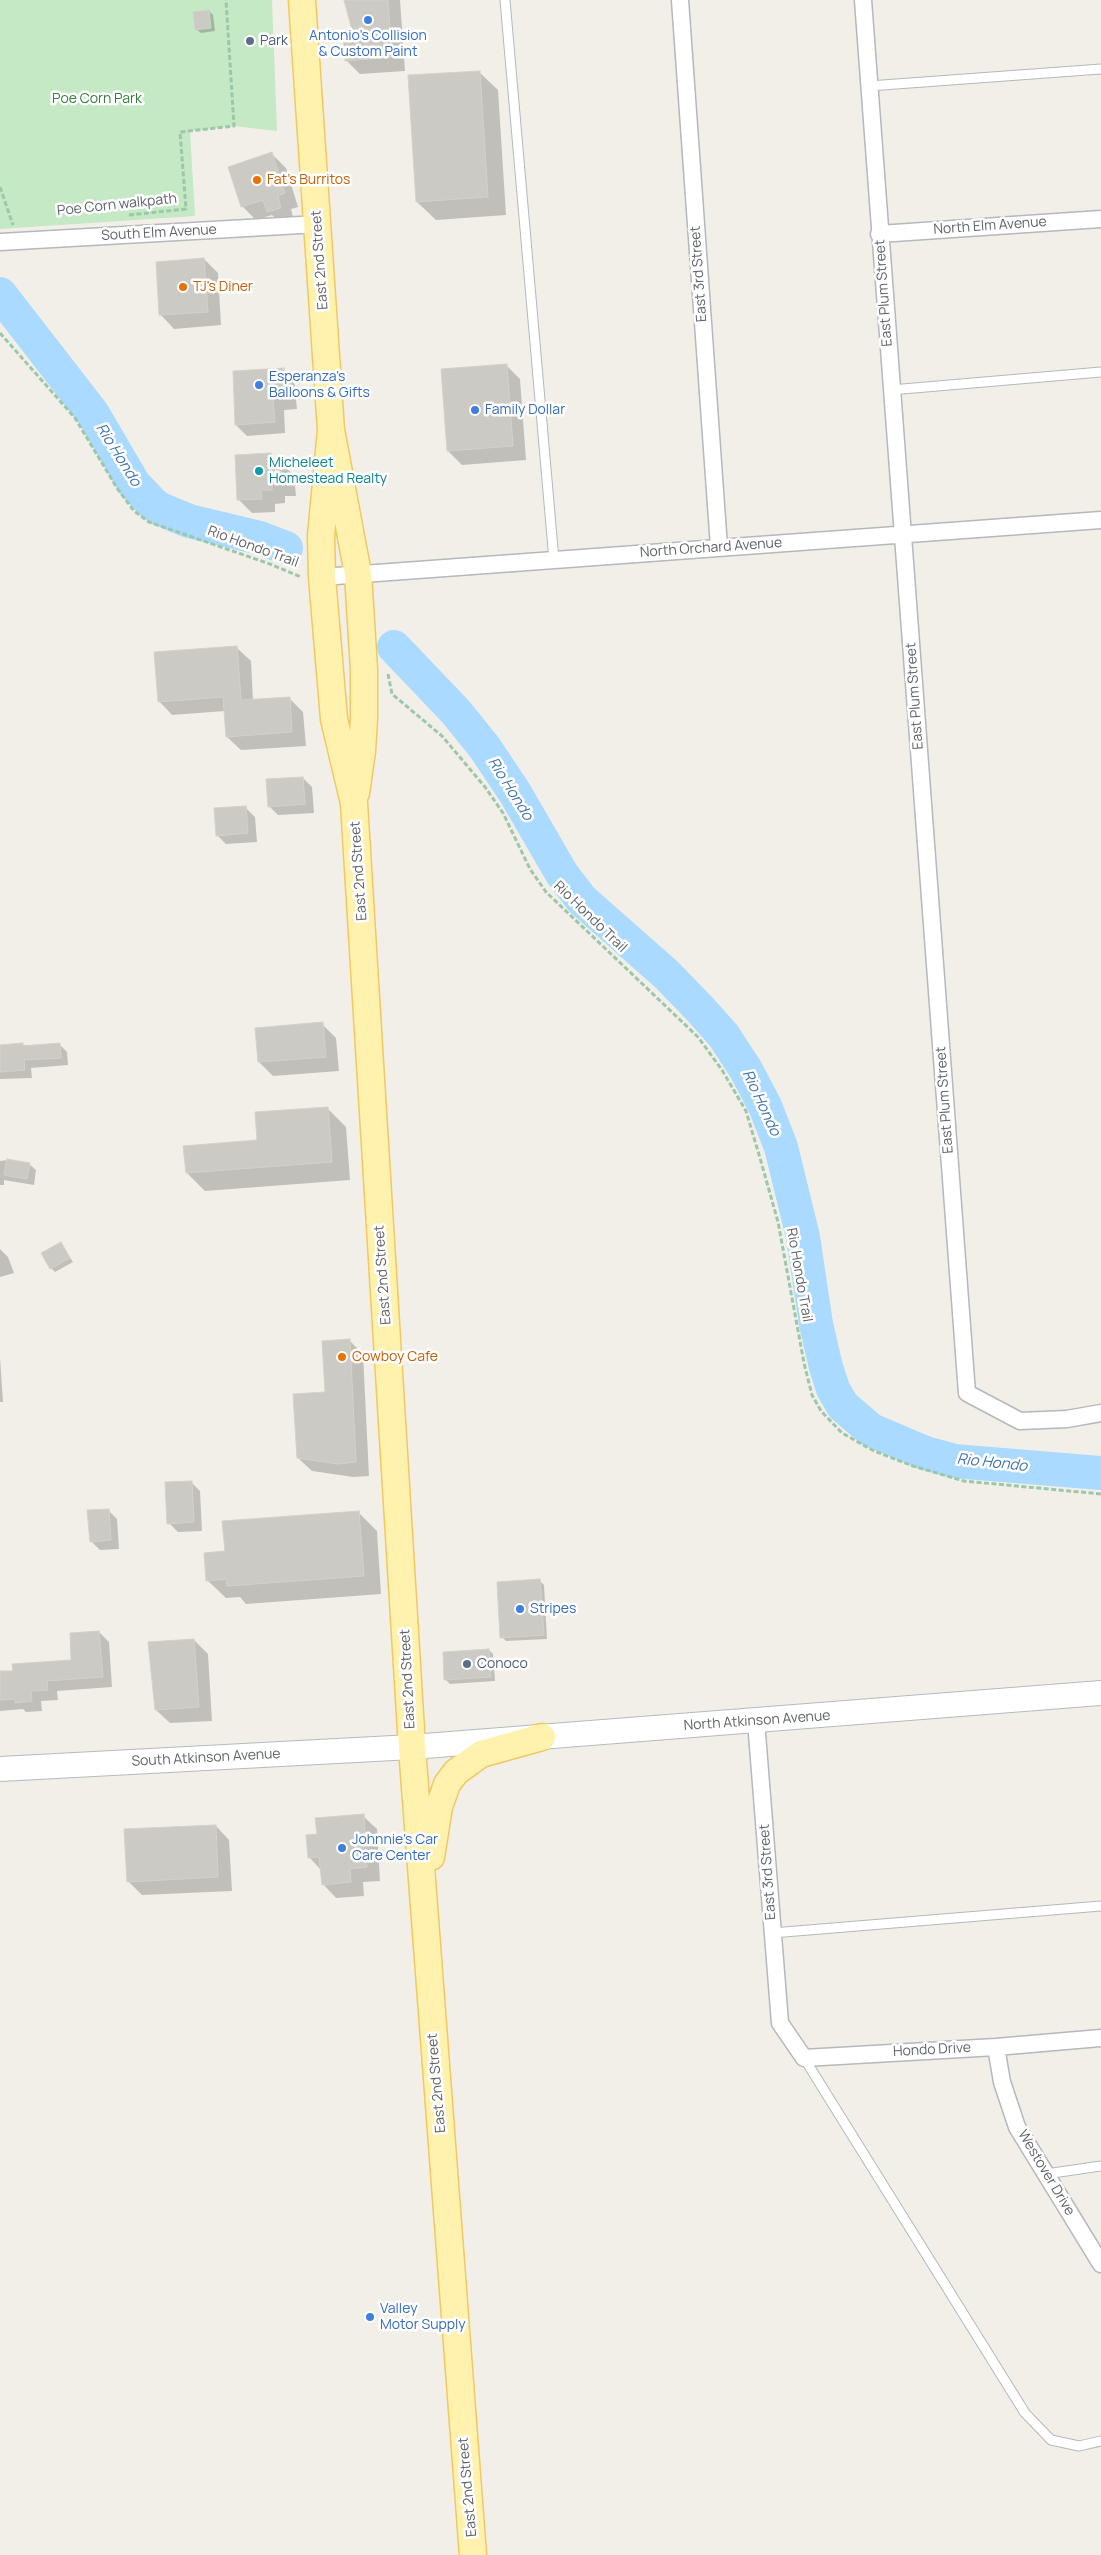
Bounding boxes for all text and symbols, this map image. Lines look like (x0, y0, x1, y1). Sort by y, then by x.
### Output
marker: Antonio’s Collision & Custom Paint (362, 14, 374, 26)
place label: Antonio’s Collision & Custom Paint (309, 28, 427, 60)
place label: Park (260, 33, 288, 49)
marker: Park (244, 35, 256, 47)
park label: Poe Corn Park (52, 91, 142, 107)
place label: Fat’s Burritos (267, 172, 350, 188)
marker: Fat’s Burritos (251, 174, 263, 186)
street label: Poe Corn walkpath (56, 190, 178, 220)
street label: East 2nd Street (308, 210, 332, 310)
street label: North Elm Avenue (933, 214, 1047, 238)
street label: South Elm Avenue (101, 222, 217, 244)
street label: East 3rd Street (687, 225, 711, 323)
street label: East Plum Street (872, 239, 896, 347)
place label: TJ's Diner (193, 279, 253, 295)
marker: TJ's Diner (177, 281, 189, 293)
place label: Esperanza's Balloons & Gifts (269, 369, 370, 402)
marker: Esperanza's Balloons & Gifts (253, 379, 265, 391)
place label: Family Dollar (485, 402, 565, 418)
marker: Family Dollar (469, 404, 481, 416)
water label: Rio Hondo (92, 420, 144, 490)
place label: Micheleet Homestead Realty (269, 455, 387, 488)
marker: Micheleet Homestead Realty (253, 465, 265, 477)
street label: Rio Hondo Trail (205, 523, 301, 571)
street label: North Orchard Avenue (639, 535, 783, 561)
street label: East Plum Street (903, 642, 927, 750)
water label: Rio Hondo (484, 754, 536, 824)
street label: East 2nd Street (347, 821, 371, 921)
street label: Rio Hondo Trail (550, 878, 630, 956)
street label: East Plum Street (933, 1046, 957, 1154)
water label: Rio Hondo (738, 1067, 784, 1139)
street label: East 2nd Street (371, 1225, 395, 1325)
street label: Rio Hondo Trail (782, 1227, 816, 1323)
place label: Cowboy Cafe (352, 1349, 438, 1365)
marker: Cowboy Cafe (336, 1351, 348, 1363)
water label: Rio Hondo (956, 1450, 1028, 1476)
place label: Stripes (530, 1601, 576, 1617)
marker: Stripes (514, 1603, 526, 1615)
street label: East 2nd Street (397, 1629, 419, 1729)
place label: Conoco (477, 1656, 528, 1672)
marker: Conoco (461, 1658, 473, 1670)
street label: North Atkinson Avenue (683, 1707, 831, 1735)
street label: South Atkinson Avenue (131, 1746, 281, 1770)
street label: East 3rd Street (756, 1823, 780, 1921)
place label: Johnnie's Car Care Center (352, 1832, 438, 1864)
marker: Johnnie's Car Care Center (336, 1842, 348, 1854)
street label: East 2nd Street (424, 2032, 450, 2134)
street label: Hondo Drive (892, 2040, 972, 2060)
street label: Westover Drive (1014, 2127, 1078, 2219)
place label: Valley Motor Supply (380, 2301, 466, 2334)
marker: Valley Motor Supply (364, 2311, 376, 2323)
street label: East 2nd Street (455, 2436, 481, 2538)

